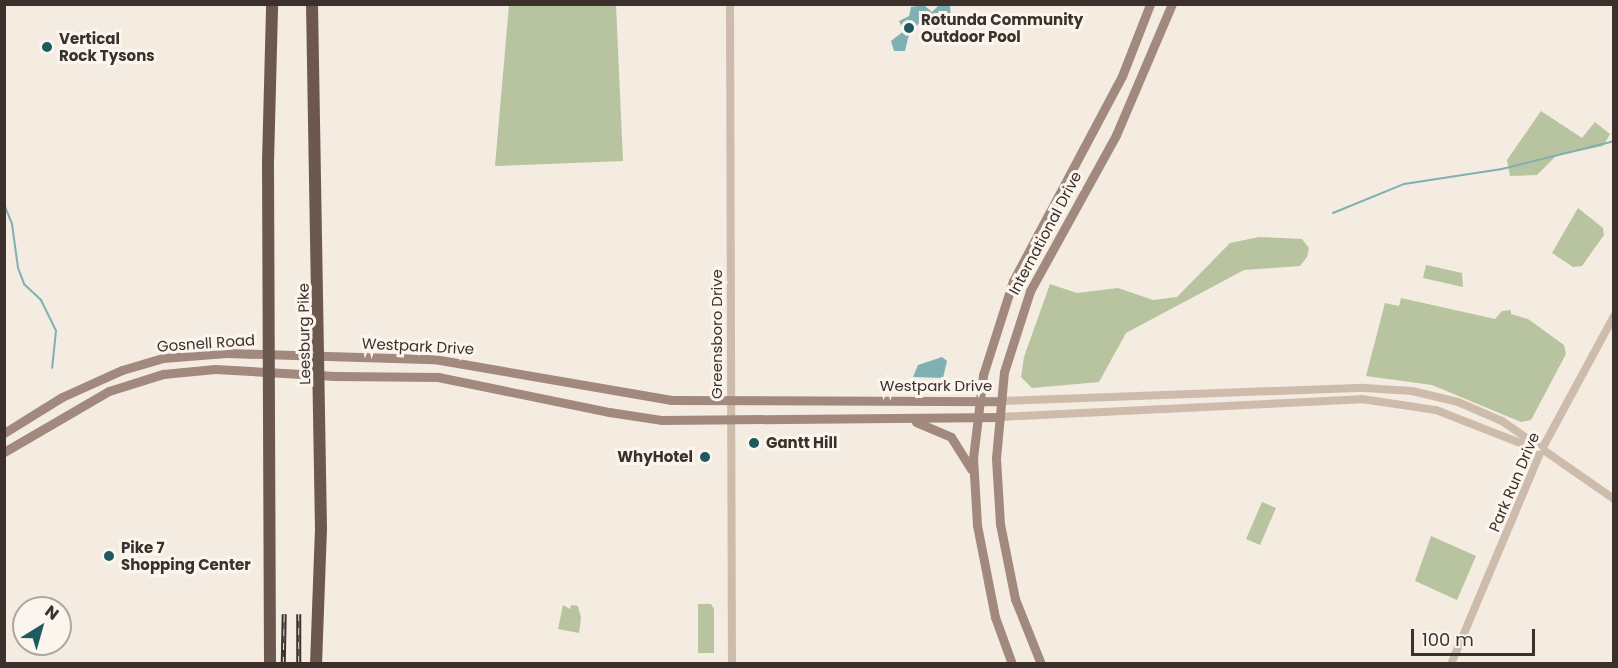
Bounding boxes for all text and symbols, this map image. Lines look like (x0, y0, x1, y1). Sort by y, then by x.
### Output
place label: Rotunda Community Outdoor Pool (921, 10, 1083, 45)
marker: Rotunda Community Outdoor Pool (902, 21, 916, 35)
place label: Vertical Rock Tysons (59, 29, 155, 64)
marker: Vertical Rock Tysons (40, 40, 54, 54)
street label: International Drive (1005, 168, 1085, 298)
street label: Greensboro Drive (708, 269, 726, 399)
street label: Leesburg Pike (294, 283, 314, 385)
street label: Gosnell Road (156, 331, 256, 355)
street label: Westpark Drive (361, 334, 475, 358)
street label: Westpark Drive (880, 377, 992, 395)
street label: Park Run Drive (1485, 430, 1543, 534)
place label: Gantt Hill (766, 434, 837, 452)
marker: Gantt Hill (747, 436, 761, 450)
place label: WhyHotel (617, 448, 693, 466)
marker: WhyHotel (698, 450, 712, 464)
place label: Pike 7 Shopping Center (121, 538, 251, 573)
marker: Pike 7 Shopping Center (102, 549, 116, 563)
north arrow (12, 596, 72, 656)
text: N (40, 600, 64, 626)
scale bar (1414, 617, 1538, 655)
text: 100 m (1422, 627, 1474, 652)

